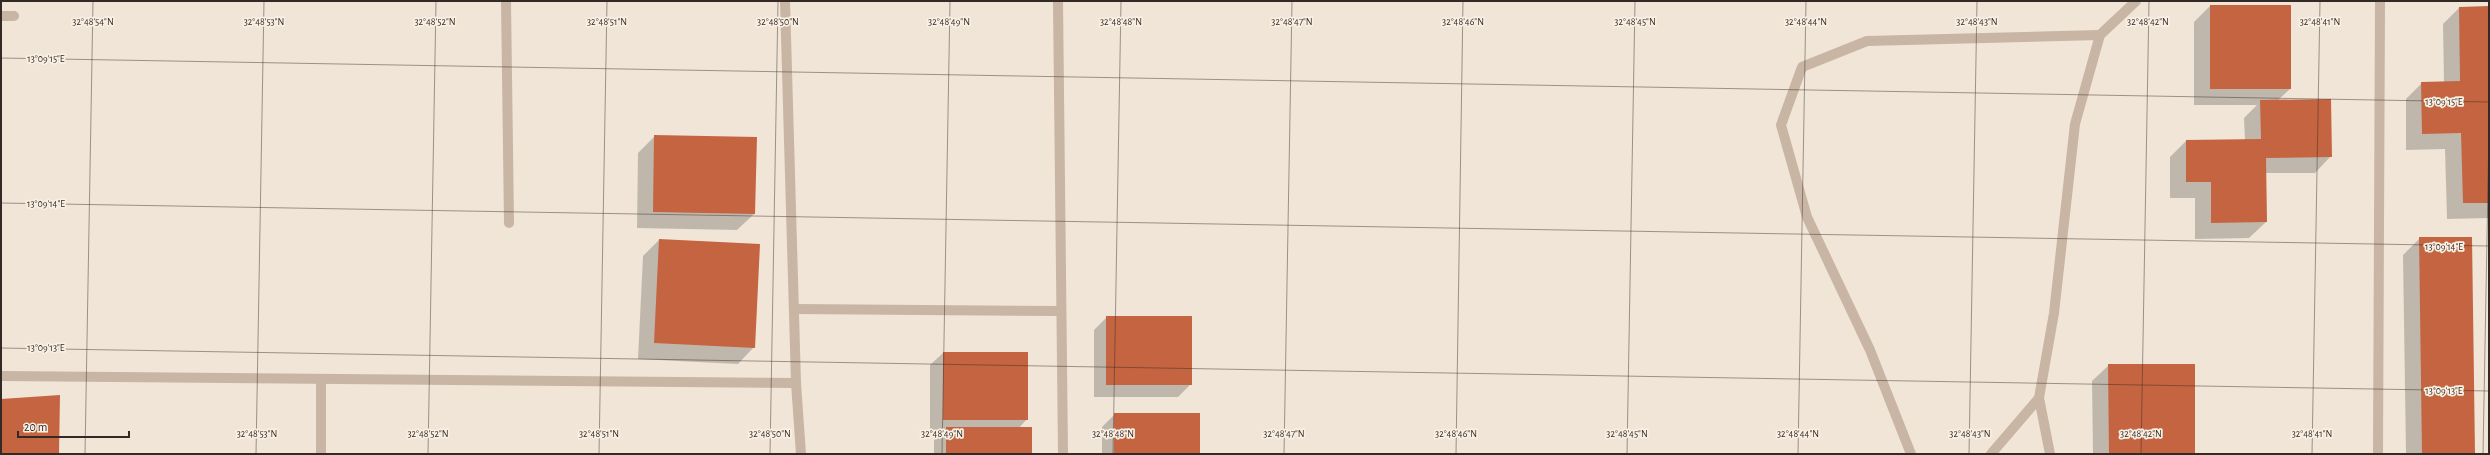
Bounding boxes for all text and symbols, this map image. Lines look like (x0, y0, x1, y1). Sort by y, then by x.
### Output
text: 32°48'54"N (72, 17, 114, 27)
text: 32°48'53"N (244, 17, 284, 27)
text: 32°48'52"N (414, 17, 456, 27)
text: 32°48'51"N (587, 17, 627, 27)
text: 32°48'50"N (757, 17, 799, 27)
text: 32°48'49"N (928, 17, 970, 27)
text: 32°48'48"N (1100, 17, 1142, 27)
text: 32°48'47"N (1271, 17, 1313, 27)
text: 32°48'46"N (1442, 17, 1484, 27)
text: 32°48'45"N (1614, 17, 1656, 27)
text: 32°48'44"N (1785, 17, 1827, 27)
text: 32°48'43"N (1956, 17, 1998, 27)
text: 32°48'42"N (2127, 17, 2169, 27)
text: 32°48'41"N (2300, 17, 2340, 27)
text: 13°09'15"E (27, 54, 65, 64)
text: 13°09'15"E (2425, 97, 2463, 107)
text: 13°09'14"E (27, 199, 65, 209)
text: 13°09'14"E (2425, 242, 2463, 252)
text: 13°09'13"E (27, 343, 65, 353)
text: 13°09'13"E (2425, 386, 2463, 396)
scale bar (18, 413, 129, 439)
text: 20 m (24, 421, 47, 433)
text: 32°48'53"N (237, 429, 277, 439)
text: 32°48'52"N (407, 429, 449, 439)
text: 32°48'51"N (579, 429, 619, 439)
text: 32°48'50"N (749, 429, 791, 439)
text: 32°48'49"N (921, 429, 963, 439)
text: 32°48'48"N (1092, 429, 1134, 439)
text: 32°48'47"N (1263, 429, 1305, 439)
text: 32°48'46"N (1435, 429, 1477, 439)
text: 32°48'45"N (1606, 429, 1648, 439)
text: 32°48'44"N (1777, 429, 1819, 439)
text: 32°48'43"N (1949, 429, 1991, 439)
text: 32°48'42"N (2120, 429, 2162, 439)
text: 32°48'41"N (2292, 429, 2332, 439)

